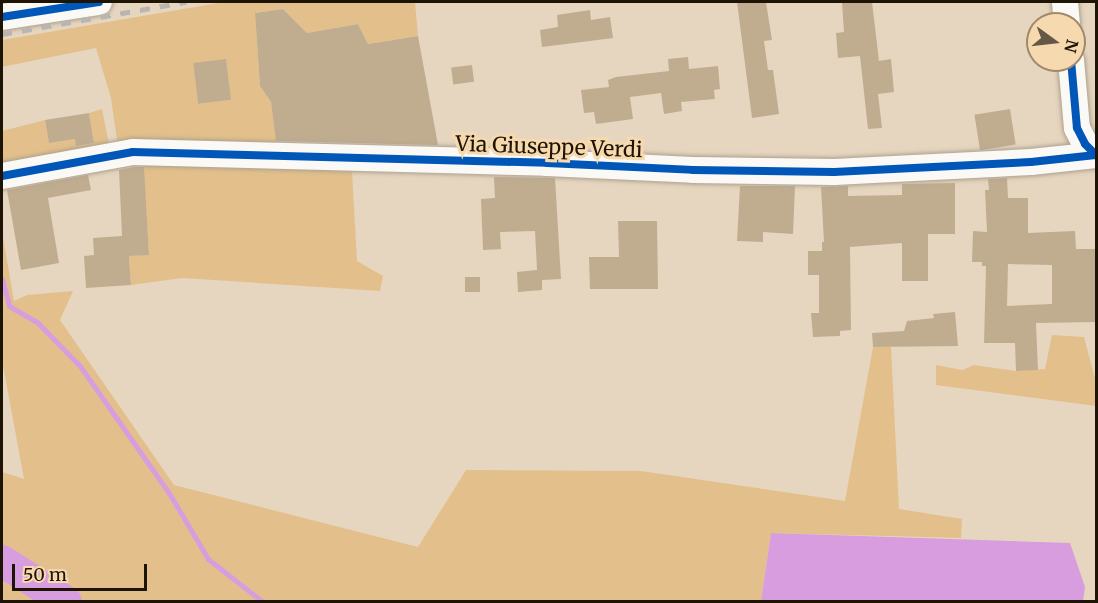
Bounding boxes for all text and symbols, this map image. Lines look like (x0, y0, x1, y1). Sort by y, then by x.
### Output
north arrow (1026, 12, 1086, 72)
text: N (1060, 37, 1083, 55)
street label: Via Giuseppe Verdi (455, 131, 643, 163)
scale bar (15, 552, 150, 590)
text: 50 m (23, 563, 67, 586)

